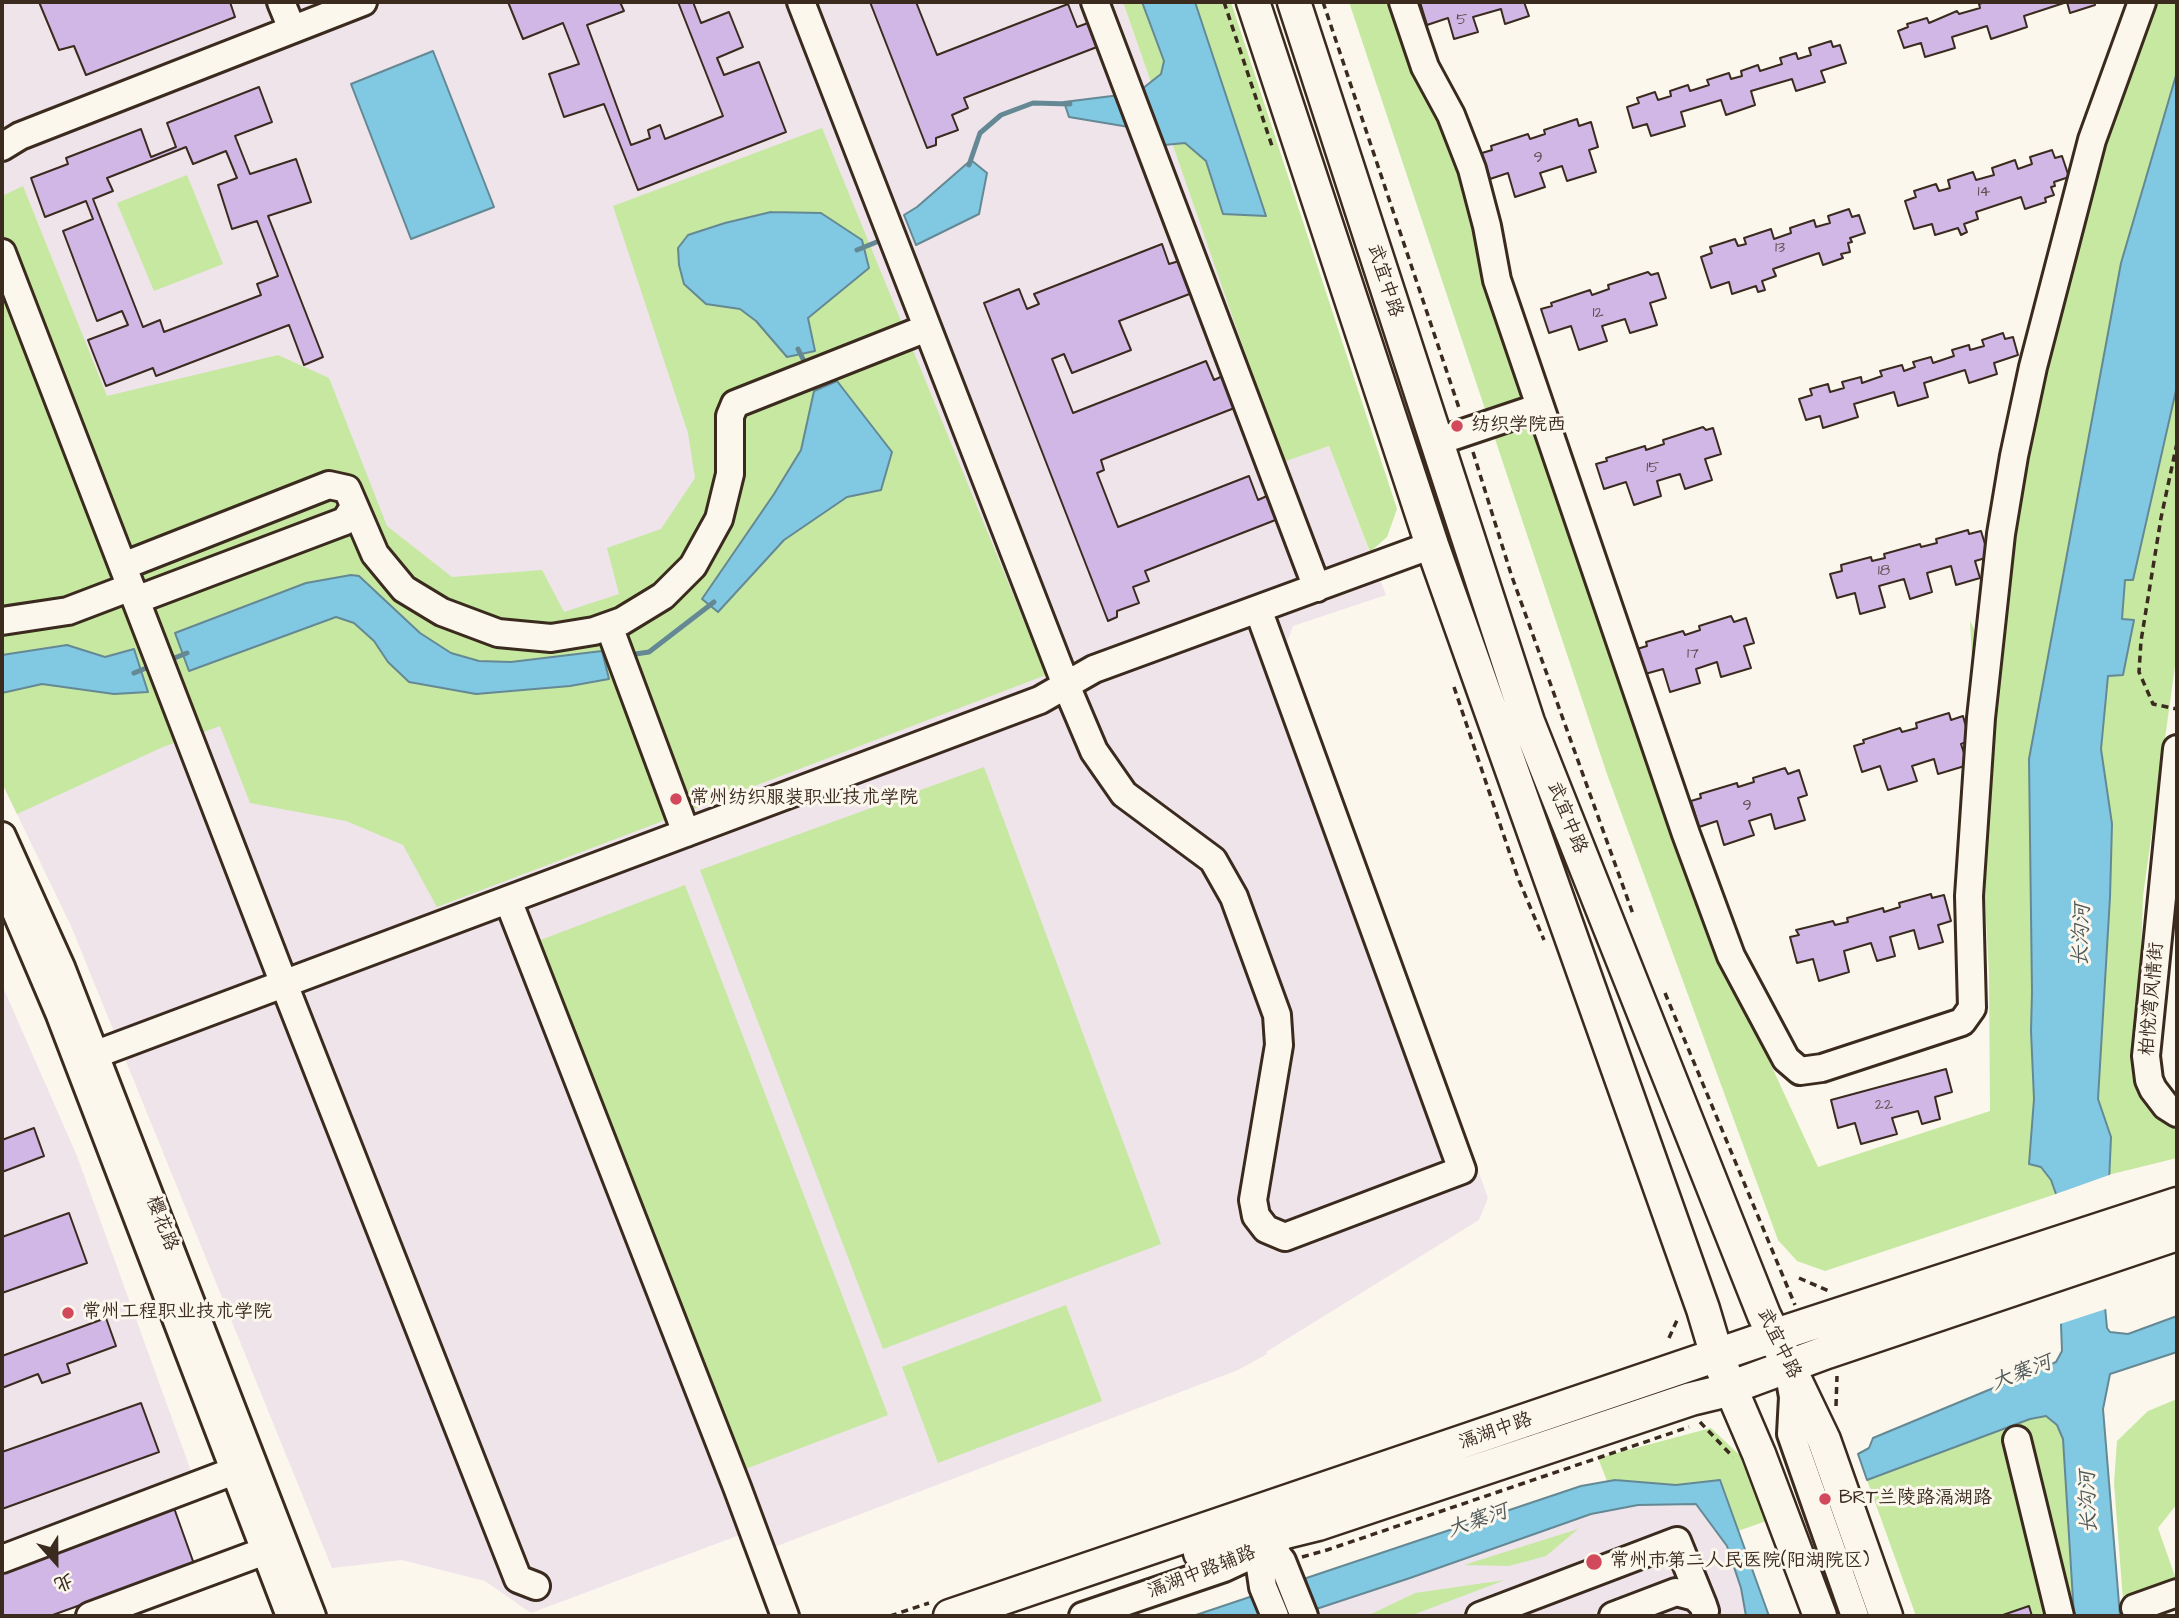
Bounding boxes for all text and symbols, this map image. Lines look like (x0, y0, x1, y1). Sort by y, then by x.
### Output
house number: 5 (1456, 11, 1468, 31)
house number: 9 (1533, 149, 1543, 169)
house number: 14 (1978, 183, 1990, 203)
house number: 13 (1775, 239, 1785, 259)
street label: 武宜中路 (1361, 241, 1407, 321)
house number: 12 (1592, 304, 1604, 324)
place label: 纺织学院西 (1471, 415, 1566, 437)
marker: 纺织学院西 (1449, 418, 1465, 434)
house number: 15 (1646, 459, 1660, 479)
house number: 18 (1878, 562, 1890, 582)
house number: 17 (1687, 645, 1699, 665)
street label: 武宜中路 (1541, 778, 1591, 858)
place label: 常州纺织服装职业技术学院 (690, 788, 918, 810)
marker: 常州纺织服装职业技术学院 (668, 791, 684, 807)
house number: 9 (1742, 797, 1752, 817)
water label: 长沟河 (2069, 903, 2097, 967)
street label: 柏悦湾风情街 (2137, 941, 2169, 1057)
house number: 22 (1875, 1096, 1893, 1116)
street label: 樱花路 (140, 1193, 182, 1255)
place label: 常州工程职业技术学院 (82, 1302, 272, 1324)
marker: 常州工程职业技术学院 (60, 1305, 76, 1321)
street label: 武宜中路 (1751, 1305, 1805, 1383)
water label: 大寨河 (1988, 1351, 2056, 1397)
street label: 滆湖中路 (1456, 1409, 1536, 1455)
water label: 长沟河 (2076, 1470, 2104, 1534)
place label: BRT兰陵路滆湖路 (1839, 1488, 1992, 1510)
marker: BRT兰陵路滆湖路 (1817, 1491, 1833, 1507)
water label: 大寨河 (1444, 1500, 1512, 1544)
north arrow (21, 1527, 91, 1597)
street label: 滆湖中路辅路 (1145, 1542, 1259, 1604)
place label: 常州市第二人民医院(阳湖院区) (1610, 1551, 1869, 1573)
marker: 常州市第二人民医院(阳湖院区) (1584, 1552, 1604, 1572)
text: 北 (50, 1566, 77, 1598)

